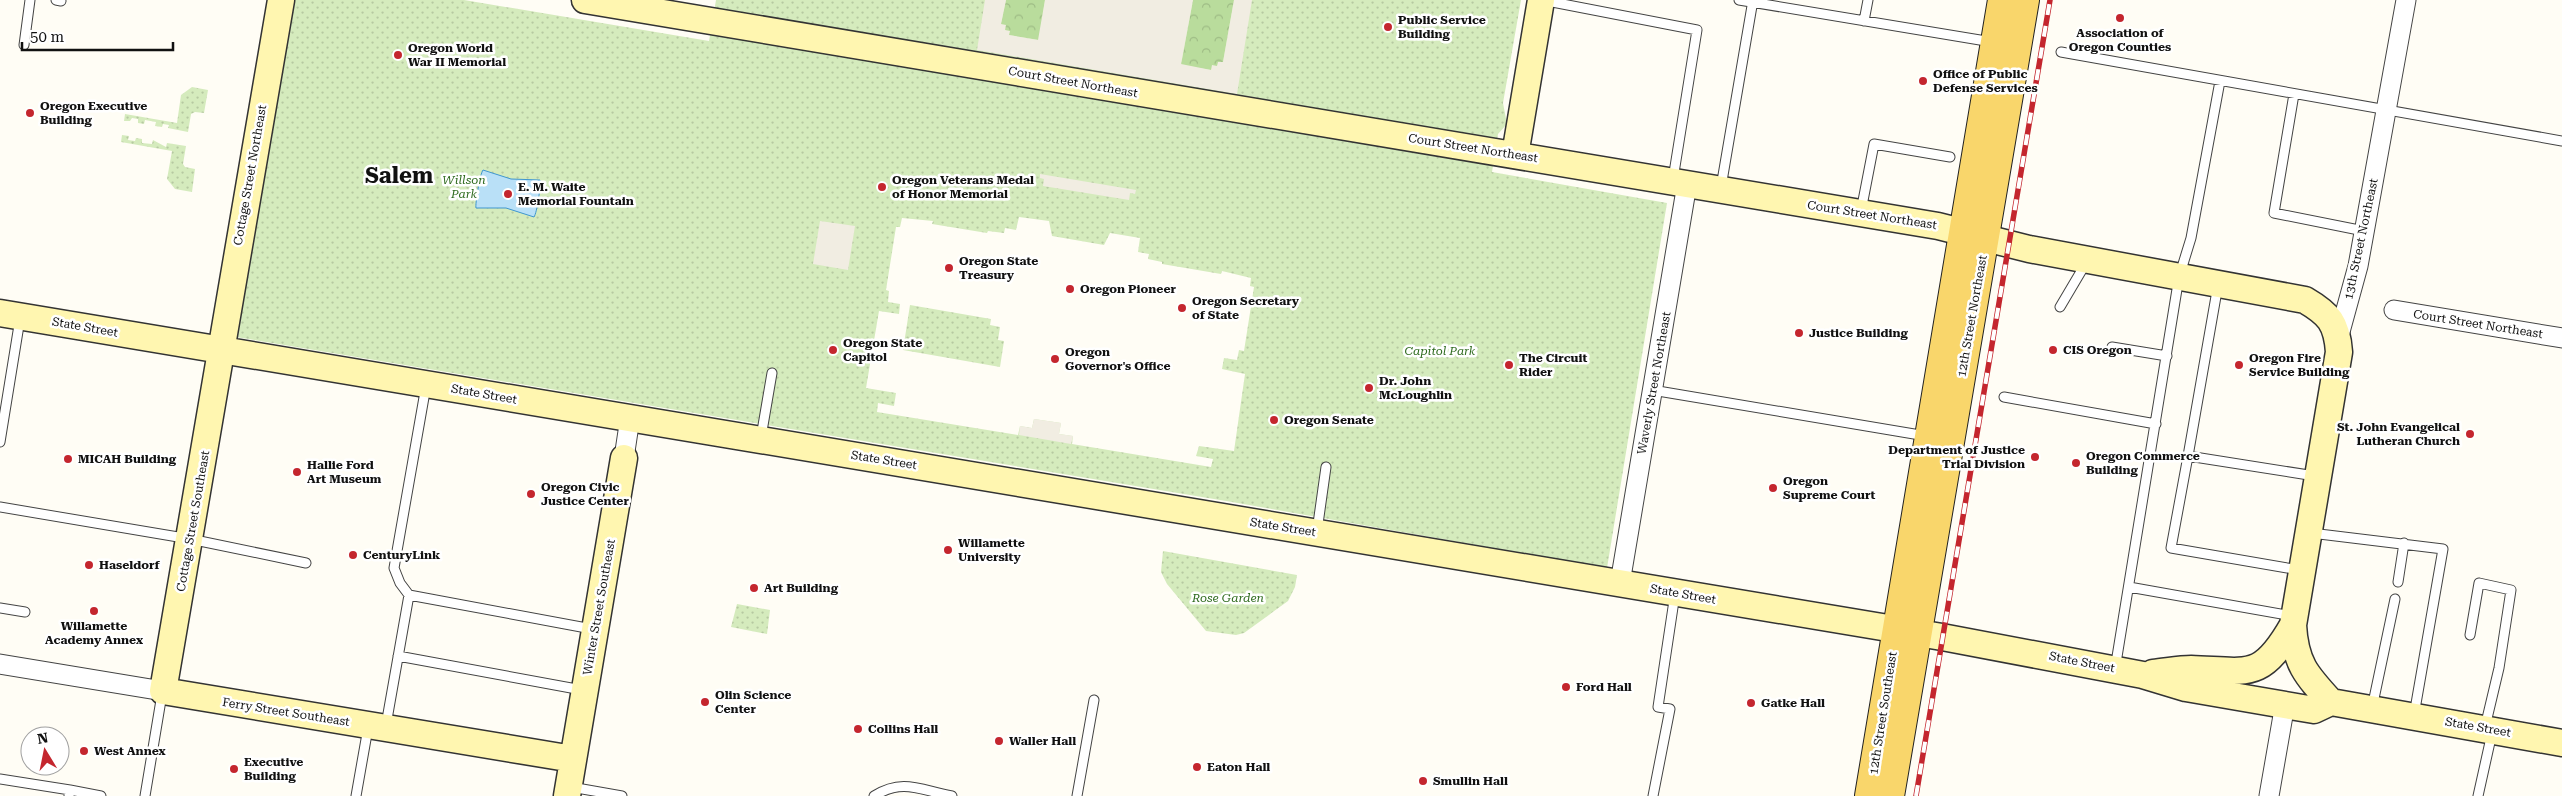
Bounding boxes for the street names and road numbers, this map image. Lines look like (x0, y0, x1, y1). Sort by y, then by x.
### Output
street label: Court Street Northeast (1007, 64, 1139, 100)
street label: Cottage Street Northeast (231, 103, 269, 246)
street label: Court Street Northeast (1407, 131, 1539, 165)
street label: 13th Street Northeast (2341, 177, 2381, 301)
street label: Court Street Northeast (1806, 198, 1938, 232)
street label: 12th Street Northeast (1954, 253, 1990, 378)
street label: Court Street Northeast (2412, 307, 2544, 341)
street label: Waverly Street Northeast (1635, 310, 1674, 456)
street label: State Street (51, 314, 120, 340)
street label: State Street (450, 381, 519, 407)
street label: State Street (850, 448, 919, 472)
street label: Cottage Street Southeast (174, 449, 212, 593)
street label: State Street (1249, 515, 1318, 539)
street label: Winter Street Southeast (580, 537, 618, 676)
street label: State Street (1649, 581, 1718, 607)
street label: State Street (2048, 649, 2117, 675)
street label: 12th Street Southeast (1866, 650, 1900, 775)
street label: Ferry Street Southeast (221, 695, 351, 729)
street label: State Street (2444, 714, 2513, 740)

